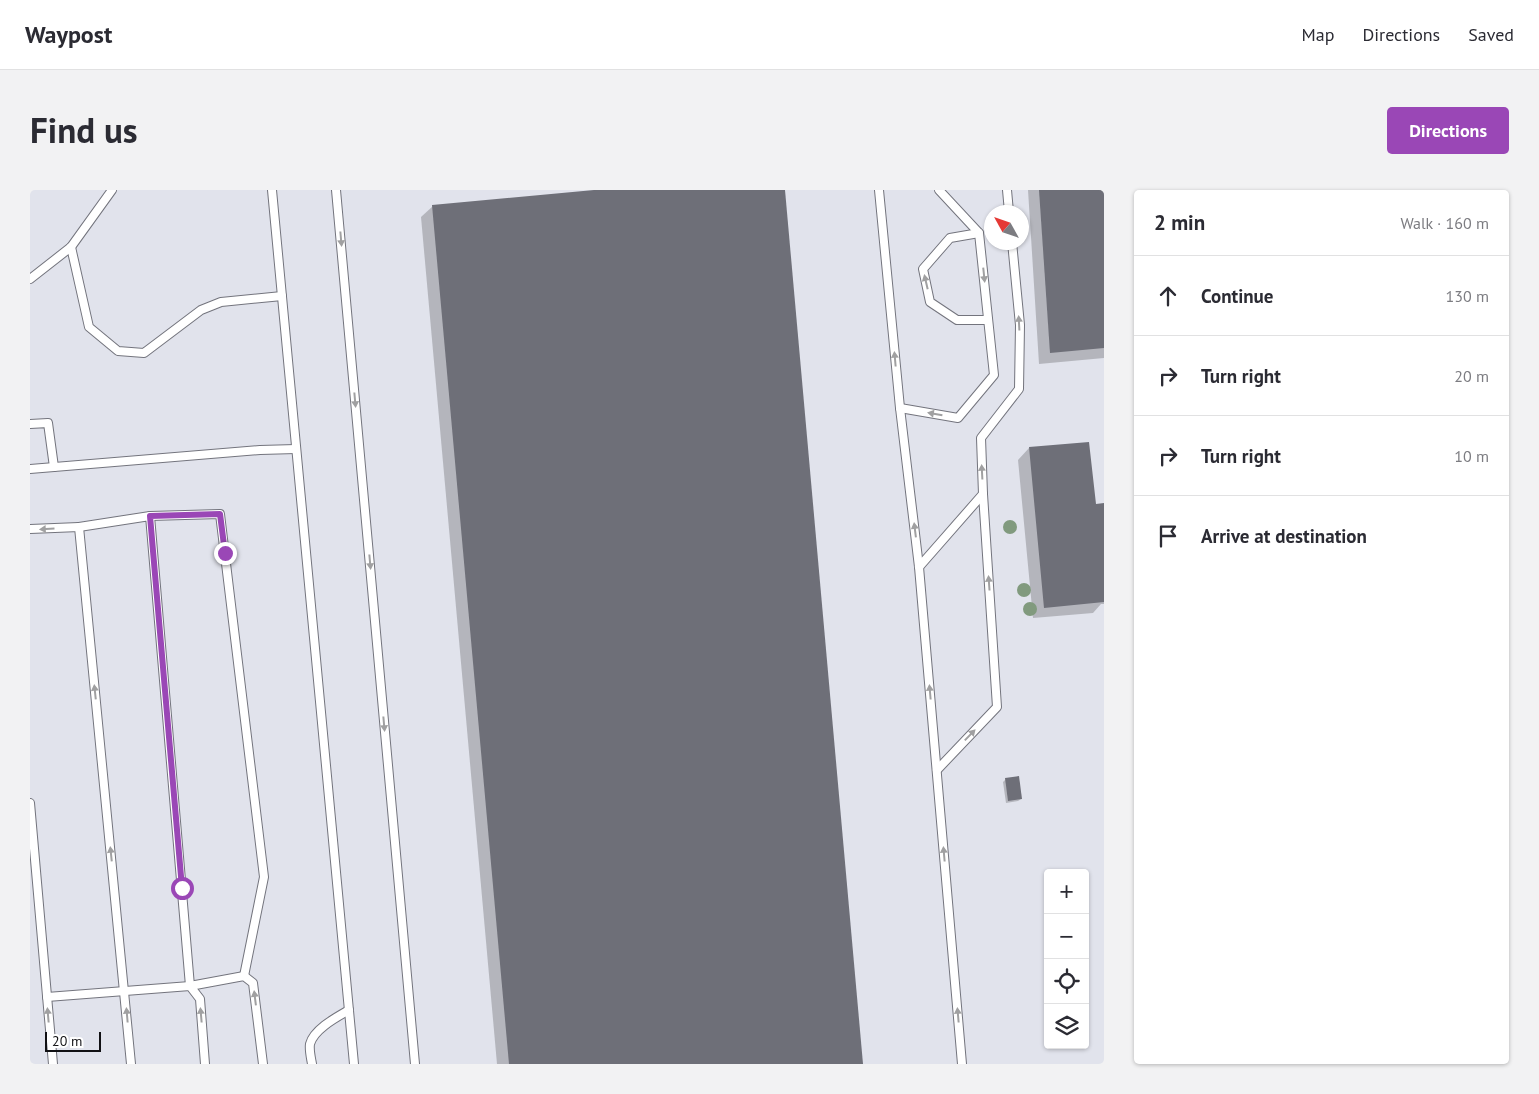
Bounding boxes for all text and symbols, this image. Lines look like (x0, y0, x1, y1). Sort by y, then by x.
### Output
text: Waypost (25, 19, 112, 50)
text: Map (1302, 23, 1334, 46)
text: Directions (1362, 23, 1440, 46)
text: Saved (1468, 23, 1514, 46)
text: Find us (30, 107, 138, 153)
button: Directions (1387, 107, 1509, 154)
north arrow (984, 205, 1029, 250)
text: 2 min (1154, 209, 1205, 236)
text: Walk · 160 m (1400, 213, 1489, 233)
one-way arrow (337, 231, 345, 247)
one-way arrow (980, 267, 988, 283)
one-way arrow (921, 274, 929, 290)
icon: ahead (1154, 282, 1182, 310)
text: Continue (1201, 284, 1273, 308)
text: 130 m (1446, 286, 1489, 306)
one-way arrow (1015, 315, 1023, 331)
one-way arrow (891, 351, 899, 367)
icon: right (1154, 362, 1182, 390)
text: Turn right (1201, 364, 1281, 388)
text: 20 m (1454, 366, 1489, 386)
one-way arrow (352, 393, 360, 409)
one-way arrow (927, 409, 943, 417)
icon: right (1154, 442, 1182, 470)
text: Turn right (1201, 444, 1281, 468)
text: 10 m (1454, 446, 1489, 466)
one-way arrow (978, 464, 986, 480)
one-way arrow (911, 522, 919, 538)
icon: arrive (1154, 522, 1182, 550)
text: Arrive at destination (1201, 524, 1367, 548)
one-way arrow (39, 525, 55, 533)
route end (214, 542, 237, 565)
one-way arrow (366, 555, 374, 571)
one-way arrow (984, 575, 992, 591)
one-way arrow (926, 683, 934, 699)
one-way arrow (91, 684, 99, 700)
one-way arrow (381, 716, 389, 732)
one-way arrow (964, 729, 976, 741)
one-way arrow (107, 845, 115, 861)
one-way arrow (940, 845, 948, 861)
map controls (1044, 869, 1089, 1049)
button: + (1044, 869, 1089, 914)
route start (171, 877, 194, 900)
button: − (1044, 914, 1089, 959)
button: locate (1044, 959, 1089, 1004)
one-way arrow (251, 990, 259, 1006)
button: layers (1044, 1004, 1089, 1049)
one-way arrow (44, 1007, 52, 1023)
one-way arrow (123, 1007, 131, 1023)
one-way arrow (197, 1007, 205, 1023)
one-way arrow (954, 1007, 962, 1023)
scale bar (45, 1029, 101, 1052)
text: 20 m (52, 1032, 82, 1050)

